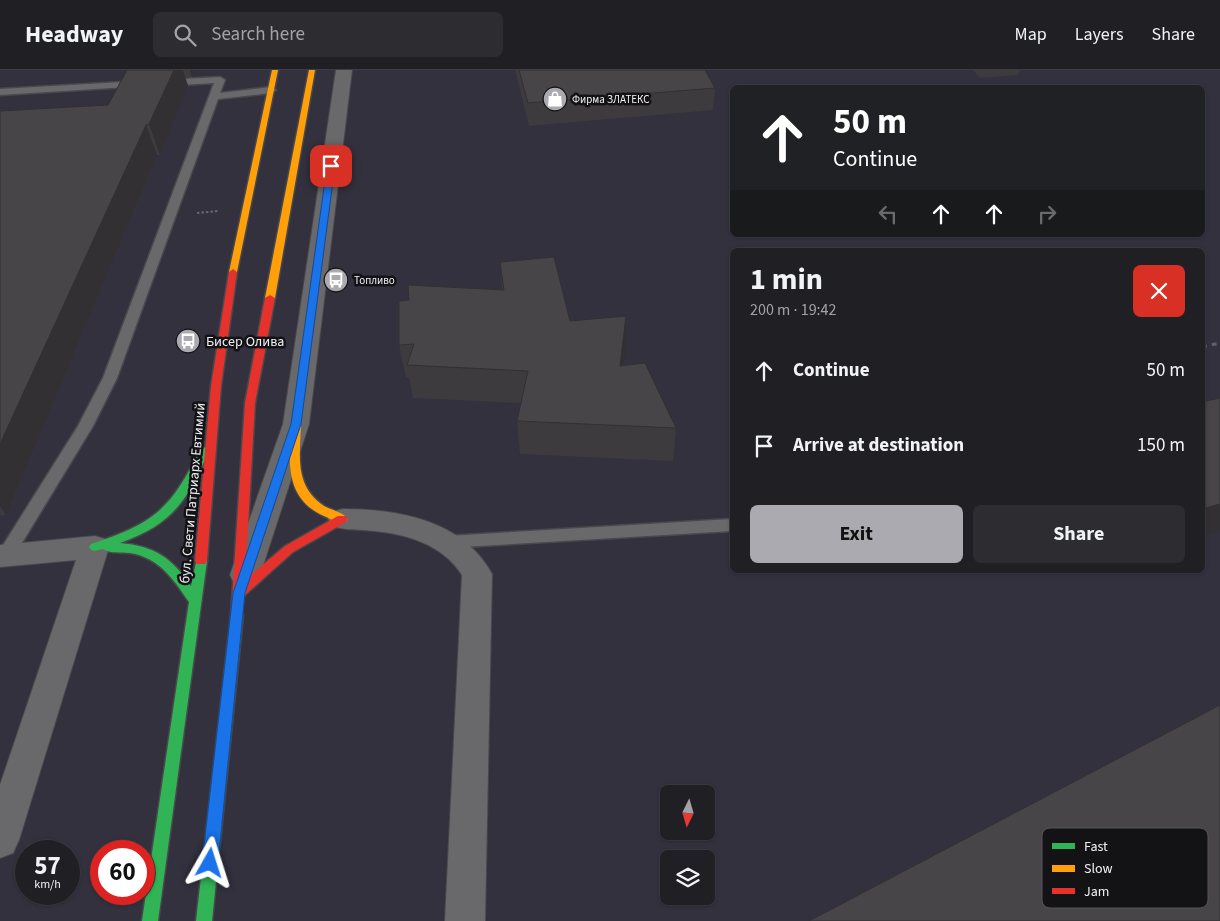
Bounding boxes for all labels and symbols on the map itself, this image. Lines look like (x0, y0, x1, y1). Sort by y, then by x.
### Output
shop icon: Фирма ЗЛАТЕКС (542, 86, 568, 112)
place label: Фирма ЗЛАТЕКС (572, 92, 650, 107)
pin (310, 145, 352, 187)
bus stop icon: Топливо (323, 267, 349, 293)
place label: Топливо (354, 273, 395, 288)
bus stop icon: Бисер Олива (175, 328, 201, 354)
place label: Бисер Олива (206, 332, 284, 352)
street label: бул. Свети Патриарх Евтимий (175, 402, 211, 584)
north arrow (660, 785, 715, 840)
legend (1042, 828, 1208, 908)
position arrow (183, 836, 235, 888)
text: Fast (1084, 837, 1108, 857)
speed limit sign: 60 (90, 840, 155, 905)
text: Slow (1084, 859, 1113, 879)
text: Jam (1084, 882, 1109, 902)

